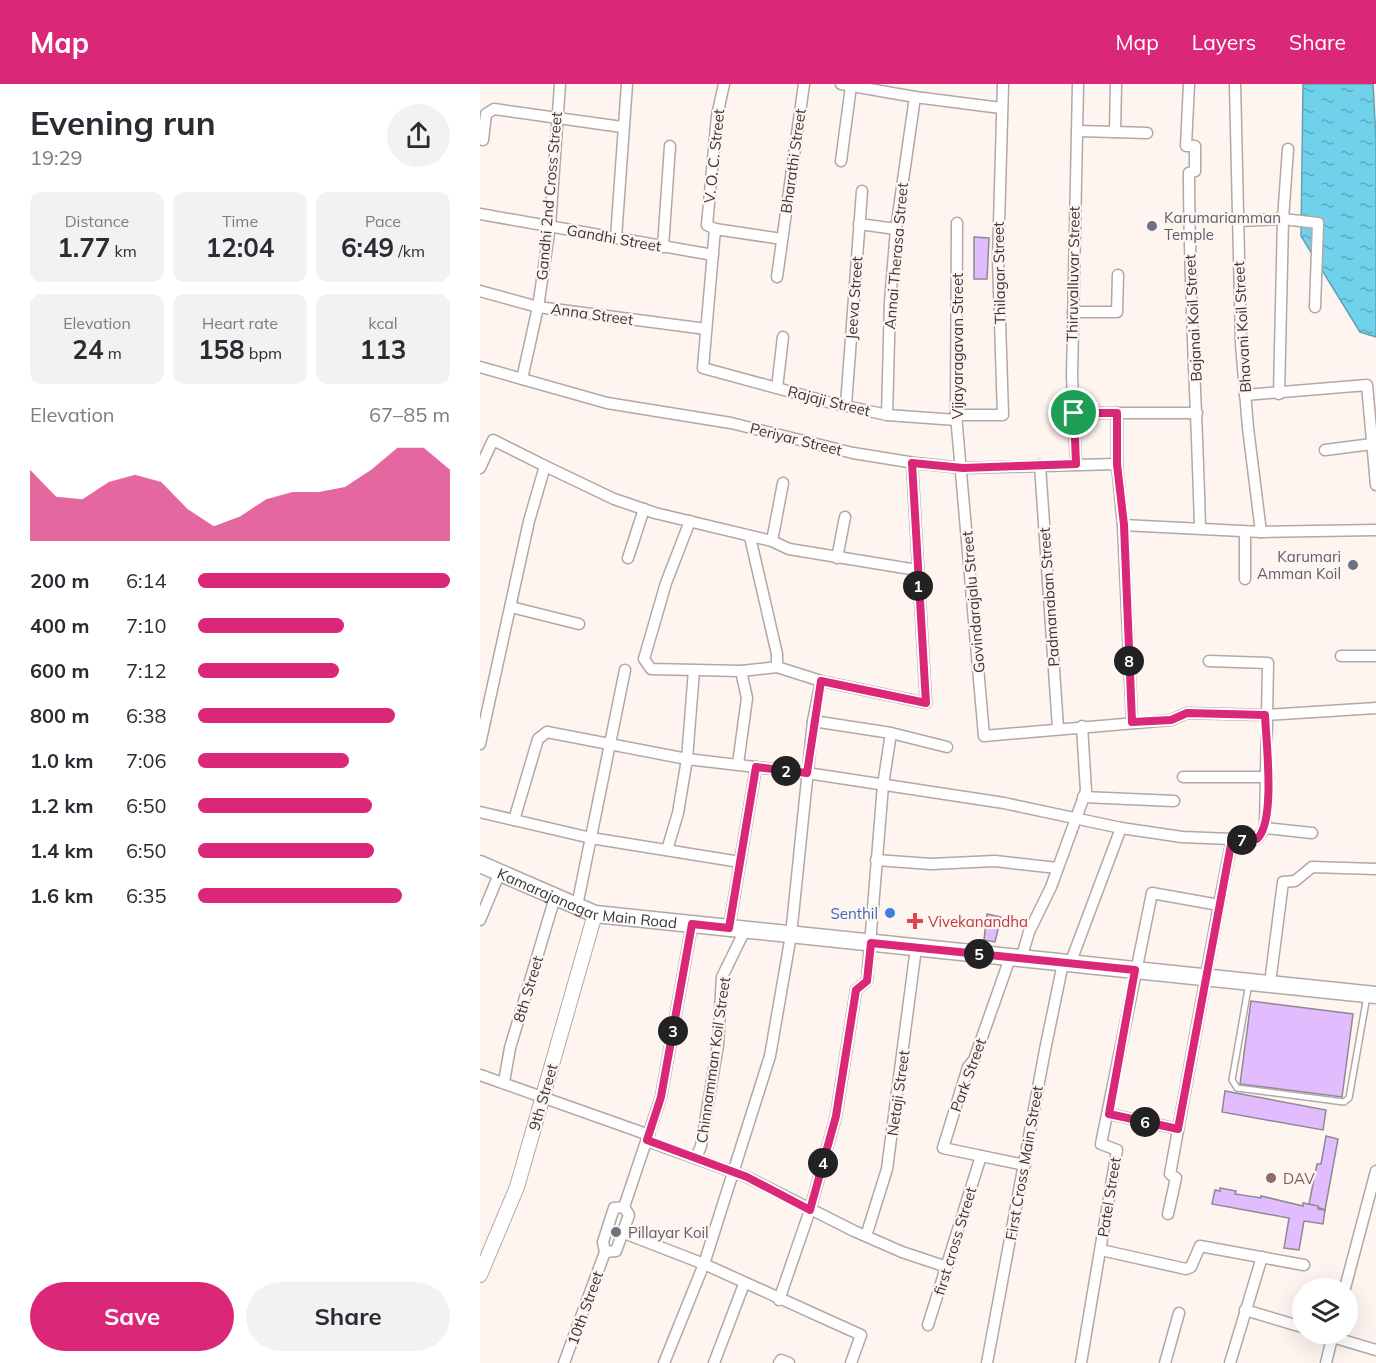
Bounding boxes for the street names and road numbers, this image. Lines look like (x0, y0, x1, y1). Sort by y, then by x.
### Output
street label: V. O. C. Street (700, 108, 728, 204)
street label: Bharathi Street (776, 108, 810, 214)
street label: Gandhi 2nd Cross Street (532, 111, 566, 281)
street label: Annai Therasa Street (880, 182, 912, 330)
street label: Thiruvalluvar Street (1062, 206, 1084, 342)
street label: Gandhi Street (565, 220, 663, 256)
street label: Thilagar Street (989, 221, 1009, 325)
street label: Bajanai Koil Street (1180, 254, 1206, 382)
street label: Jeeva Street (842, 256, 866, 340)
street label: Bhavani Koil Street (1229, 261, 1255, 393)
street label: Vijayaragavan Street (948, 273, 967, 419)
street label: Anna Street (550, 299, 634, 329)
street label: Rajaji Street (786, 382, 872, 420)
street label: Periyar Street (748, 418, 844, 460)
street label: Padmanaban Street (1035, 527, 1063, 667)
street label: Govindarajalu Street (957, 530, 989, 674)
street label: Kamarajanagar Main Road (495, 863, 678, 932)
street label: 8th Street (509, 953, 547, 1025)
street label: Chinnamman Koil Street (692, 976, 734, 1144)
street label: Park Street (946, 1036, 990, 1114)
street label: Netaji Street (883, 1049, 913, 1137)
street label: 9th Street (524, 1061, 562, 1133)
street label: First Cross Main Street (1001, 1084, 1047, 1242)
street label: Patel Street (1093, 1156, 1125, 1238)
street label: first cross Street (930, 1185, 980, 1297)
street label: 10th Street (563, 1268, 607, 1348)

